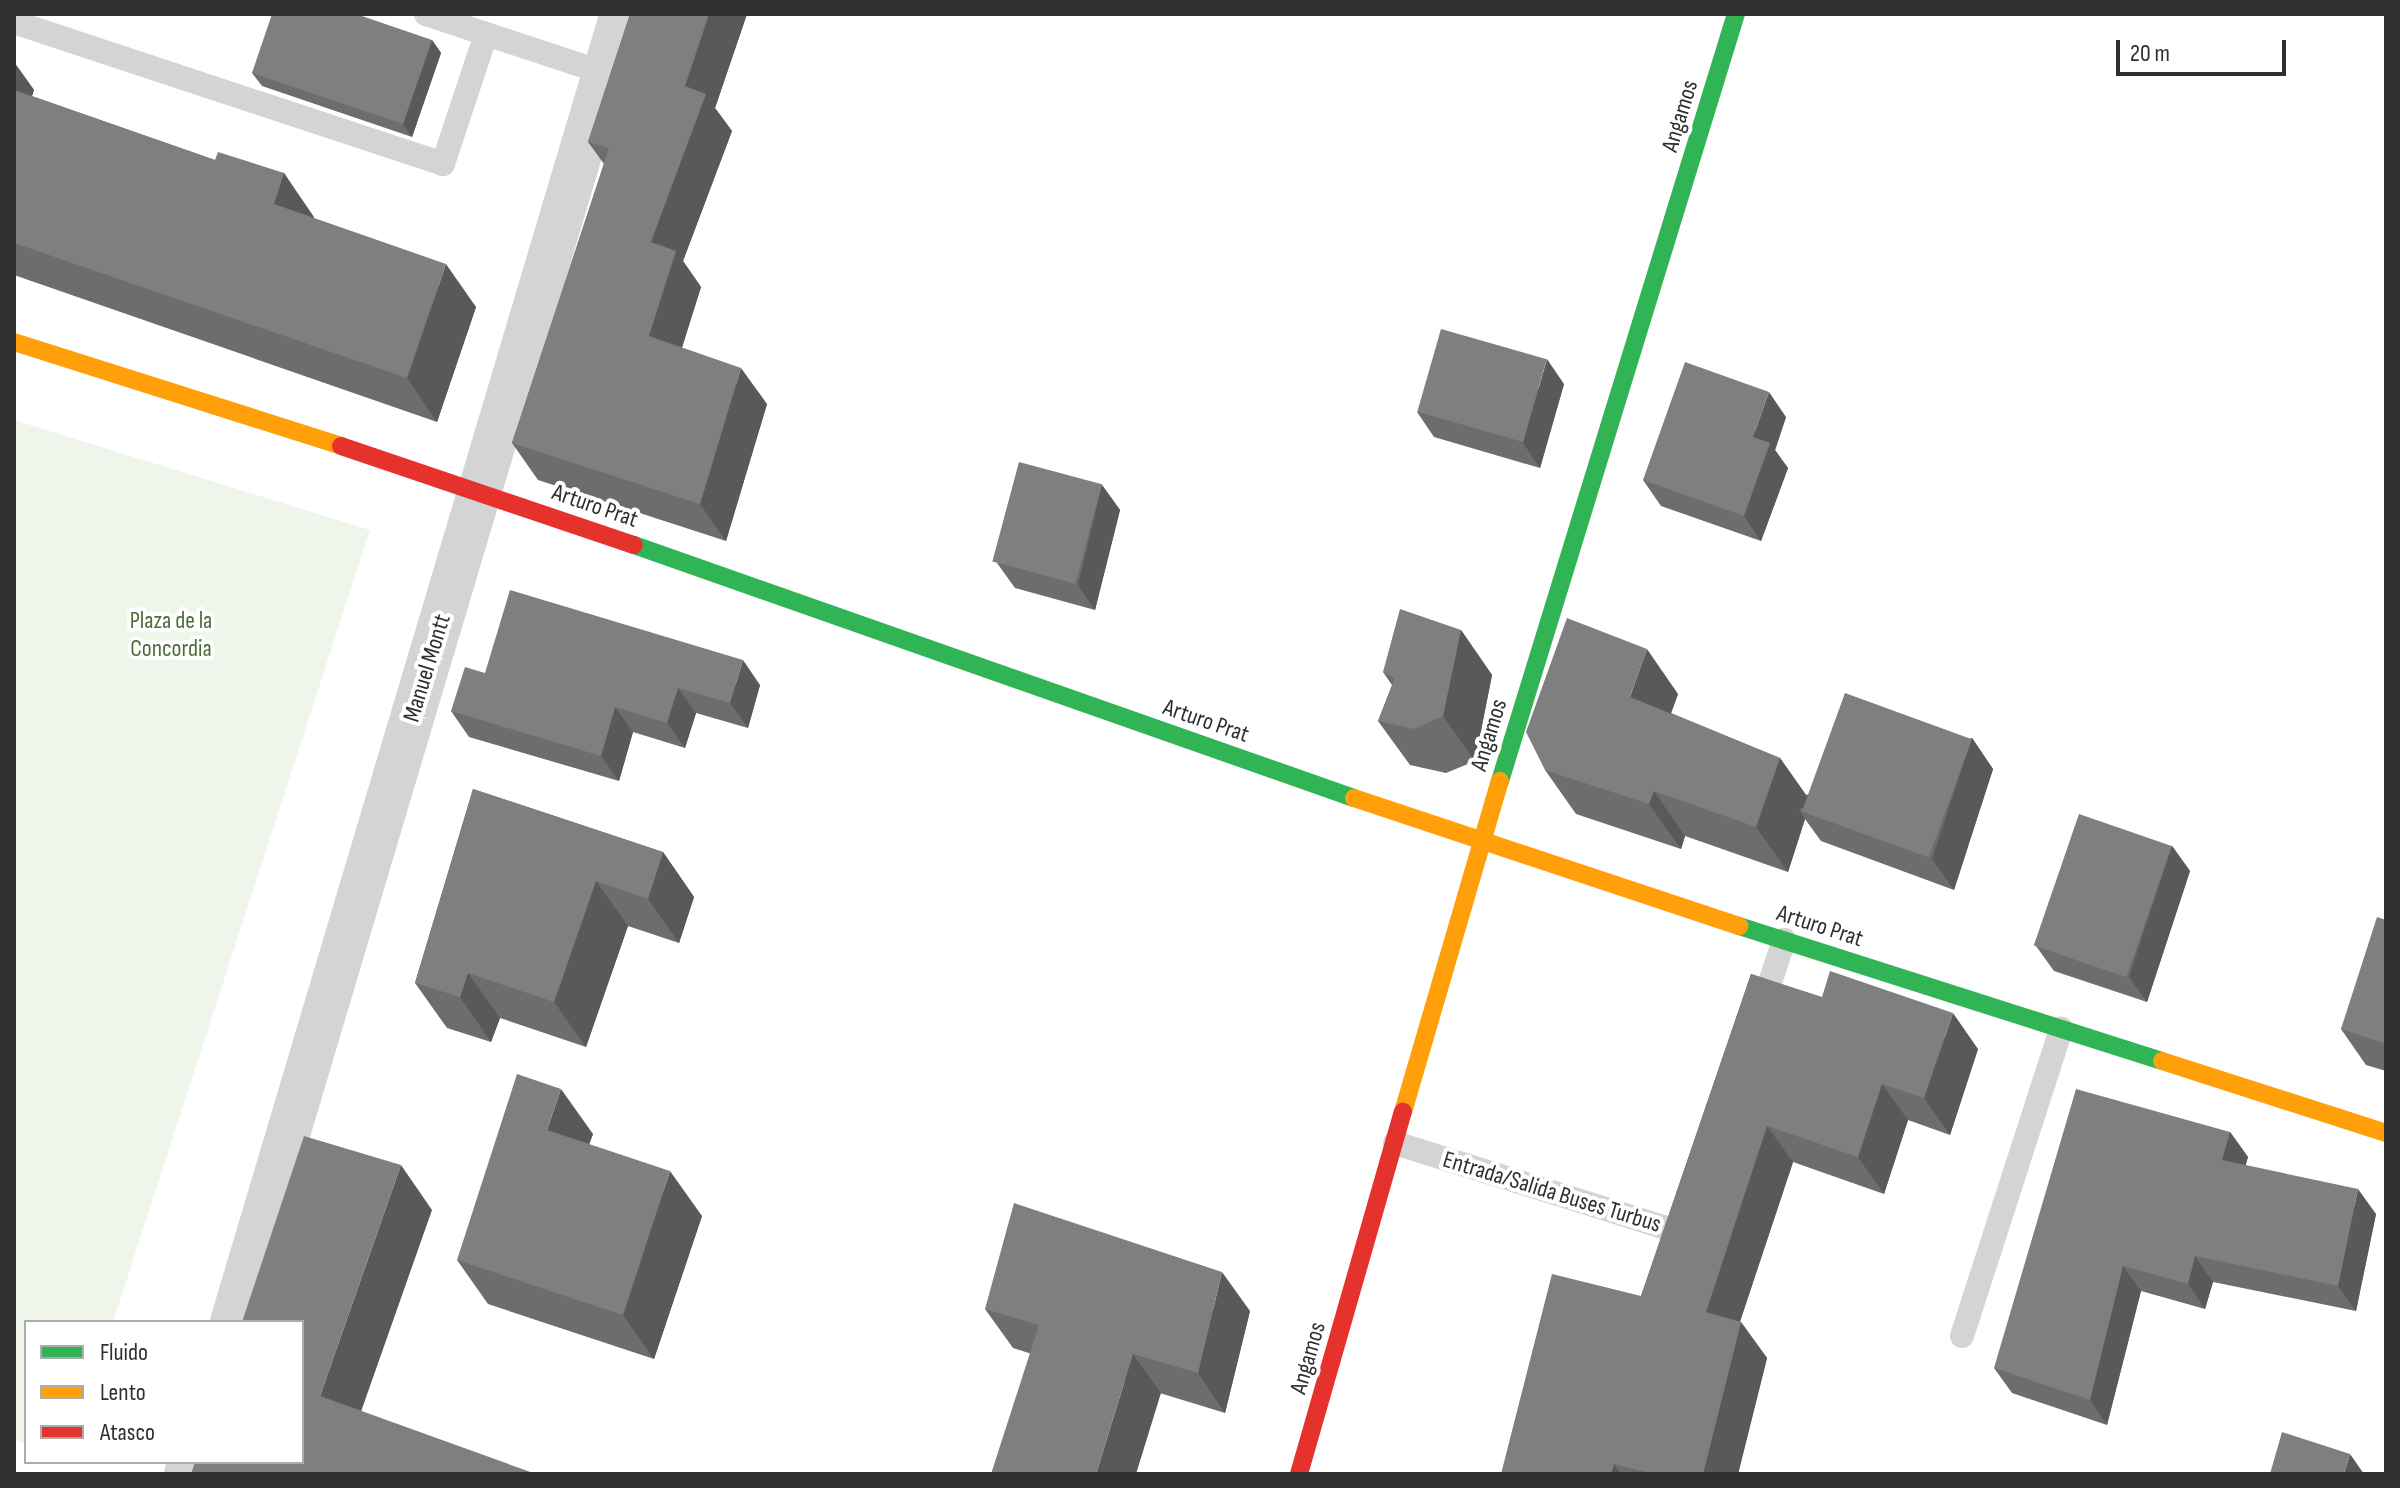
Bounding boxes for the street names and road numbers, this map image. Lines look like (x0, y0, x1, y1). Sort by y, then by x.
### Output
street label: Angamos (1655, 77, 1705, 155)
street label: Arturo Prat (548, 478, 642, 534)
street label: Manuel Montt (397, 611, 457, 725)
street label: Arturo Prat (1159, 693, 1253, 749)
street label: Angamos (1464, 696, 1514, 774)
street label: Arturo Prat (1773, 899, 1867, 953)
street label: Entrada/Salida Buses Turbus (1439, 1145, 1665, 1239)
street label: Angamos (1284, 1319, 1332, 1397)

